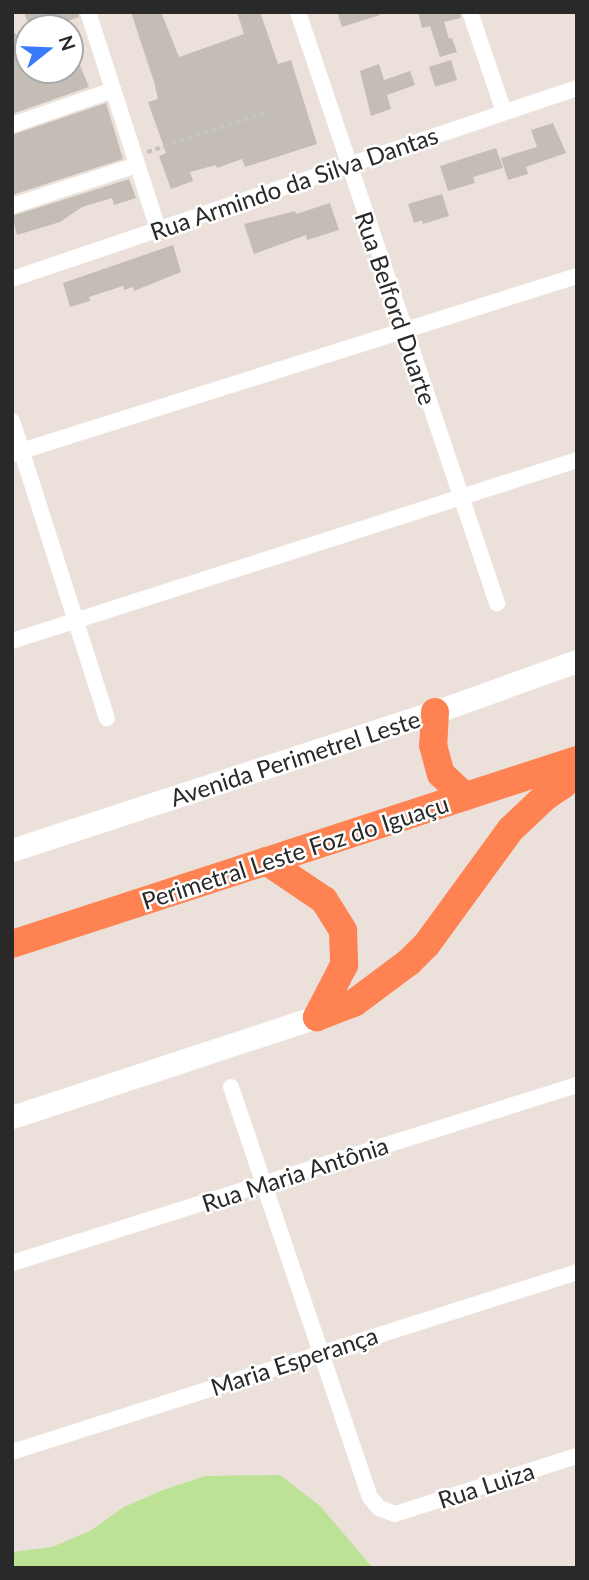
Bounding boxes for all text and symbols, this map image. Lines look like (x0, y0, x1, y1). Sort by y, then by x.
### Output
north arrow (14, 14, 84, 84)
text: N (54, 32, 81, 53)
street label: Rua Armindo da Silva Dantas (146, 120, 442, 246)
street label: Rua Belford Duarte (349, 208, 443, 408)
street label: Avenida Perimetrel Leste (166, 704, 424, 812)
street label: Perimetral Leste Foz do Iguaçu (138, 789, 452, 915)
street label: Rua Maria Antônia (198, 1130, 392, 1218)
street label: Maria Esperança (207, 1320, 381, 1402)
street label: Rua Luiza (434, 1456, 538, 1514)

